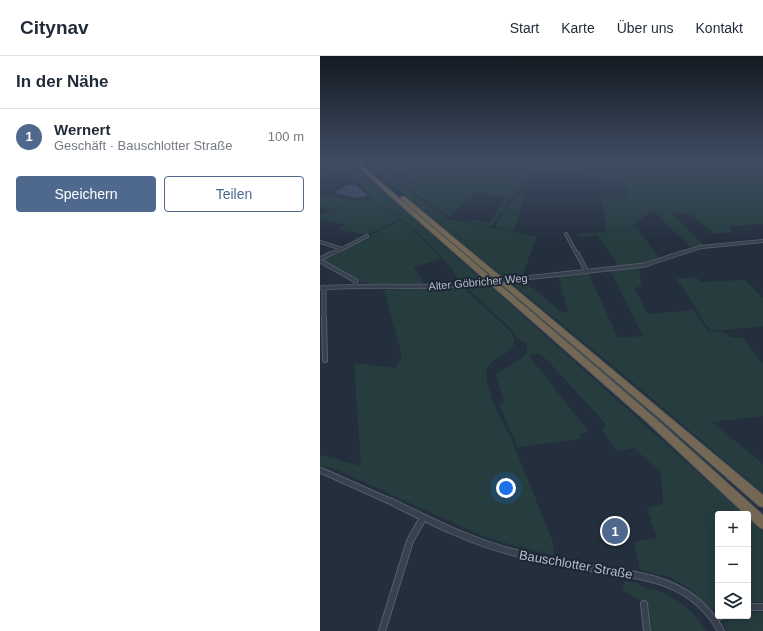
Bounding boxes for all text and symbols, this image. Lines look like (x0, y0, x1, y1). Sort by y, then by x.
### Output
text: Citynav (20, 17, 89, 38)
text: Start (510, 20, 539, 36)
text: Karte (561, 20, 595, 36)
text: Über uns (617, 20, 674, 36)
text: Kontakt (696, 20, 743, 36)
text: In der Nähe (16, 72, 109, 91)
text: Wernert (54, 121, 110, 138)
text: 1 (25, 129, 33, 144)
text: 100 m (268, 129, 304, 144)
text: Geschäft · Bauschlotter Straße (54, 138, 232, 153)
button: Speichern (16, 176, 156, 212)
button: Teilen (164, 176, 304, 212)
street label: Alter Göbricher Weg (428, 272, 528, 292)
your location (496, 478, 516, 498)
map controls (715, 511, 751, 619)
button: + (715, 511, 751, 547)
pin: 1 (602, 516, 628, 546)
street label: Bauschlotter Straße (518, 547, 634, 582)
button: − (715, 547, 751, 583)
button: layers (715, 583, 751, 619)

